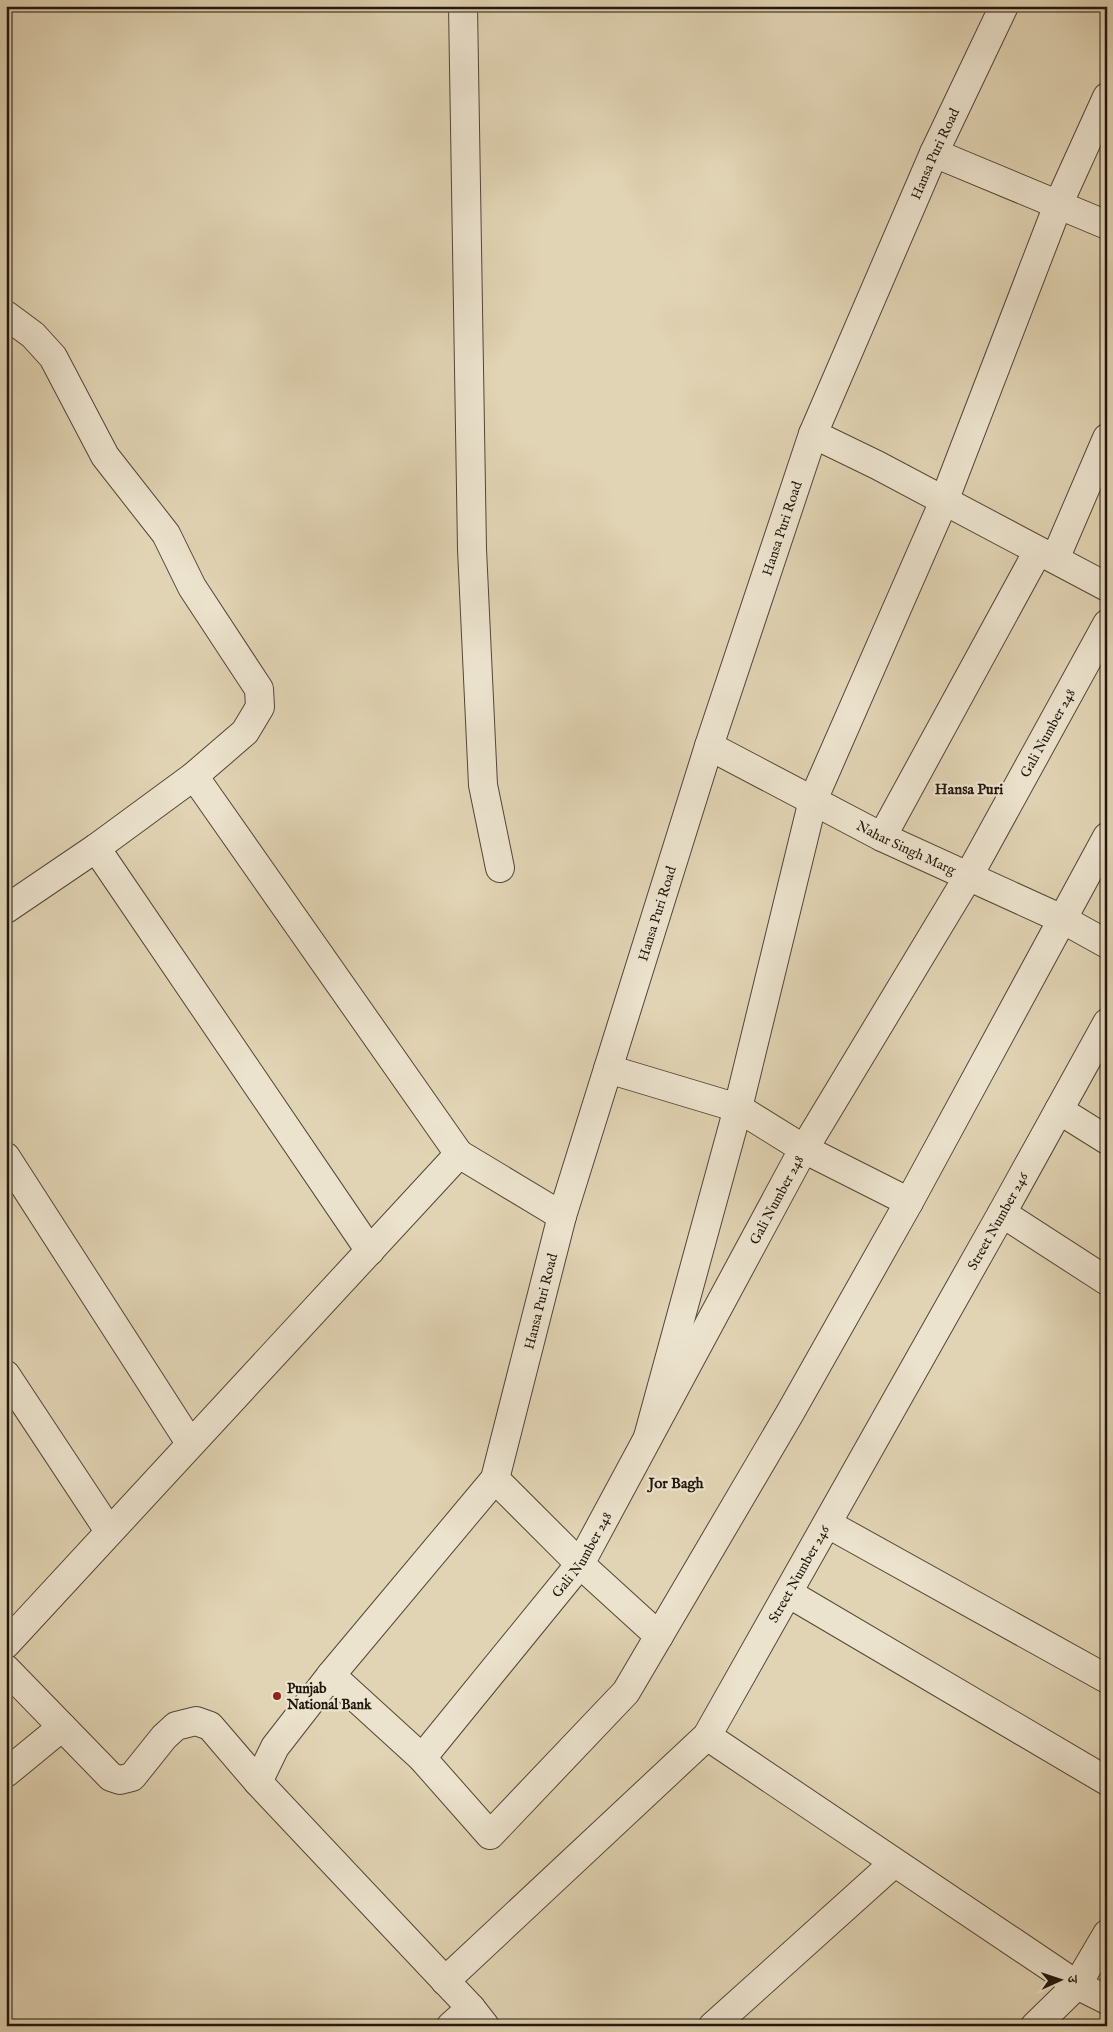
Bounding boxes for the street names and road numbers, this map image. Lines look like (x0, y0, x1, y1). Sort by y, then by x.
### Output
street label: Hansa Puri Road (907, 105, 964, 203)
street label: Hansa Puri Road (758, 479, 807, 578)
street label: Gali Number 248 (1016, 686, 1080, 781)
street label: Nahar Singh Marg (853, 817, 959, 880)
street label: Hansa Puri Road (634, 864, 681, 964)
street label: Gali Number 248 (746, 1152, 808, 1248)
street label: Street Number 246 (964, 1168, 1033, 1273)
street label: Hansa Puri Road (520, 1251, 562, 1352)
street label: Gali Number 248 (548, 1509, 616, 1602)
street label: Street Number 246 (765, 1521, 835, 1626)

